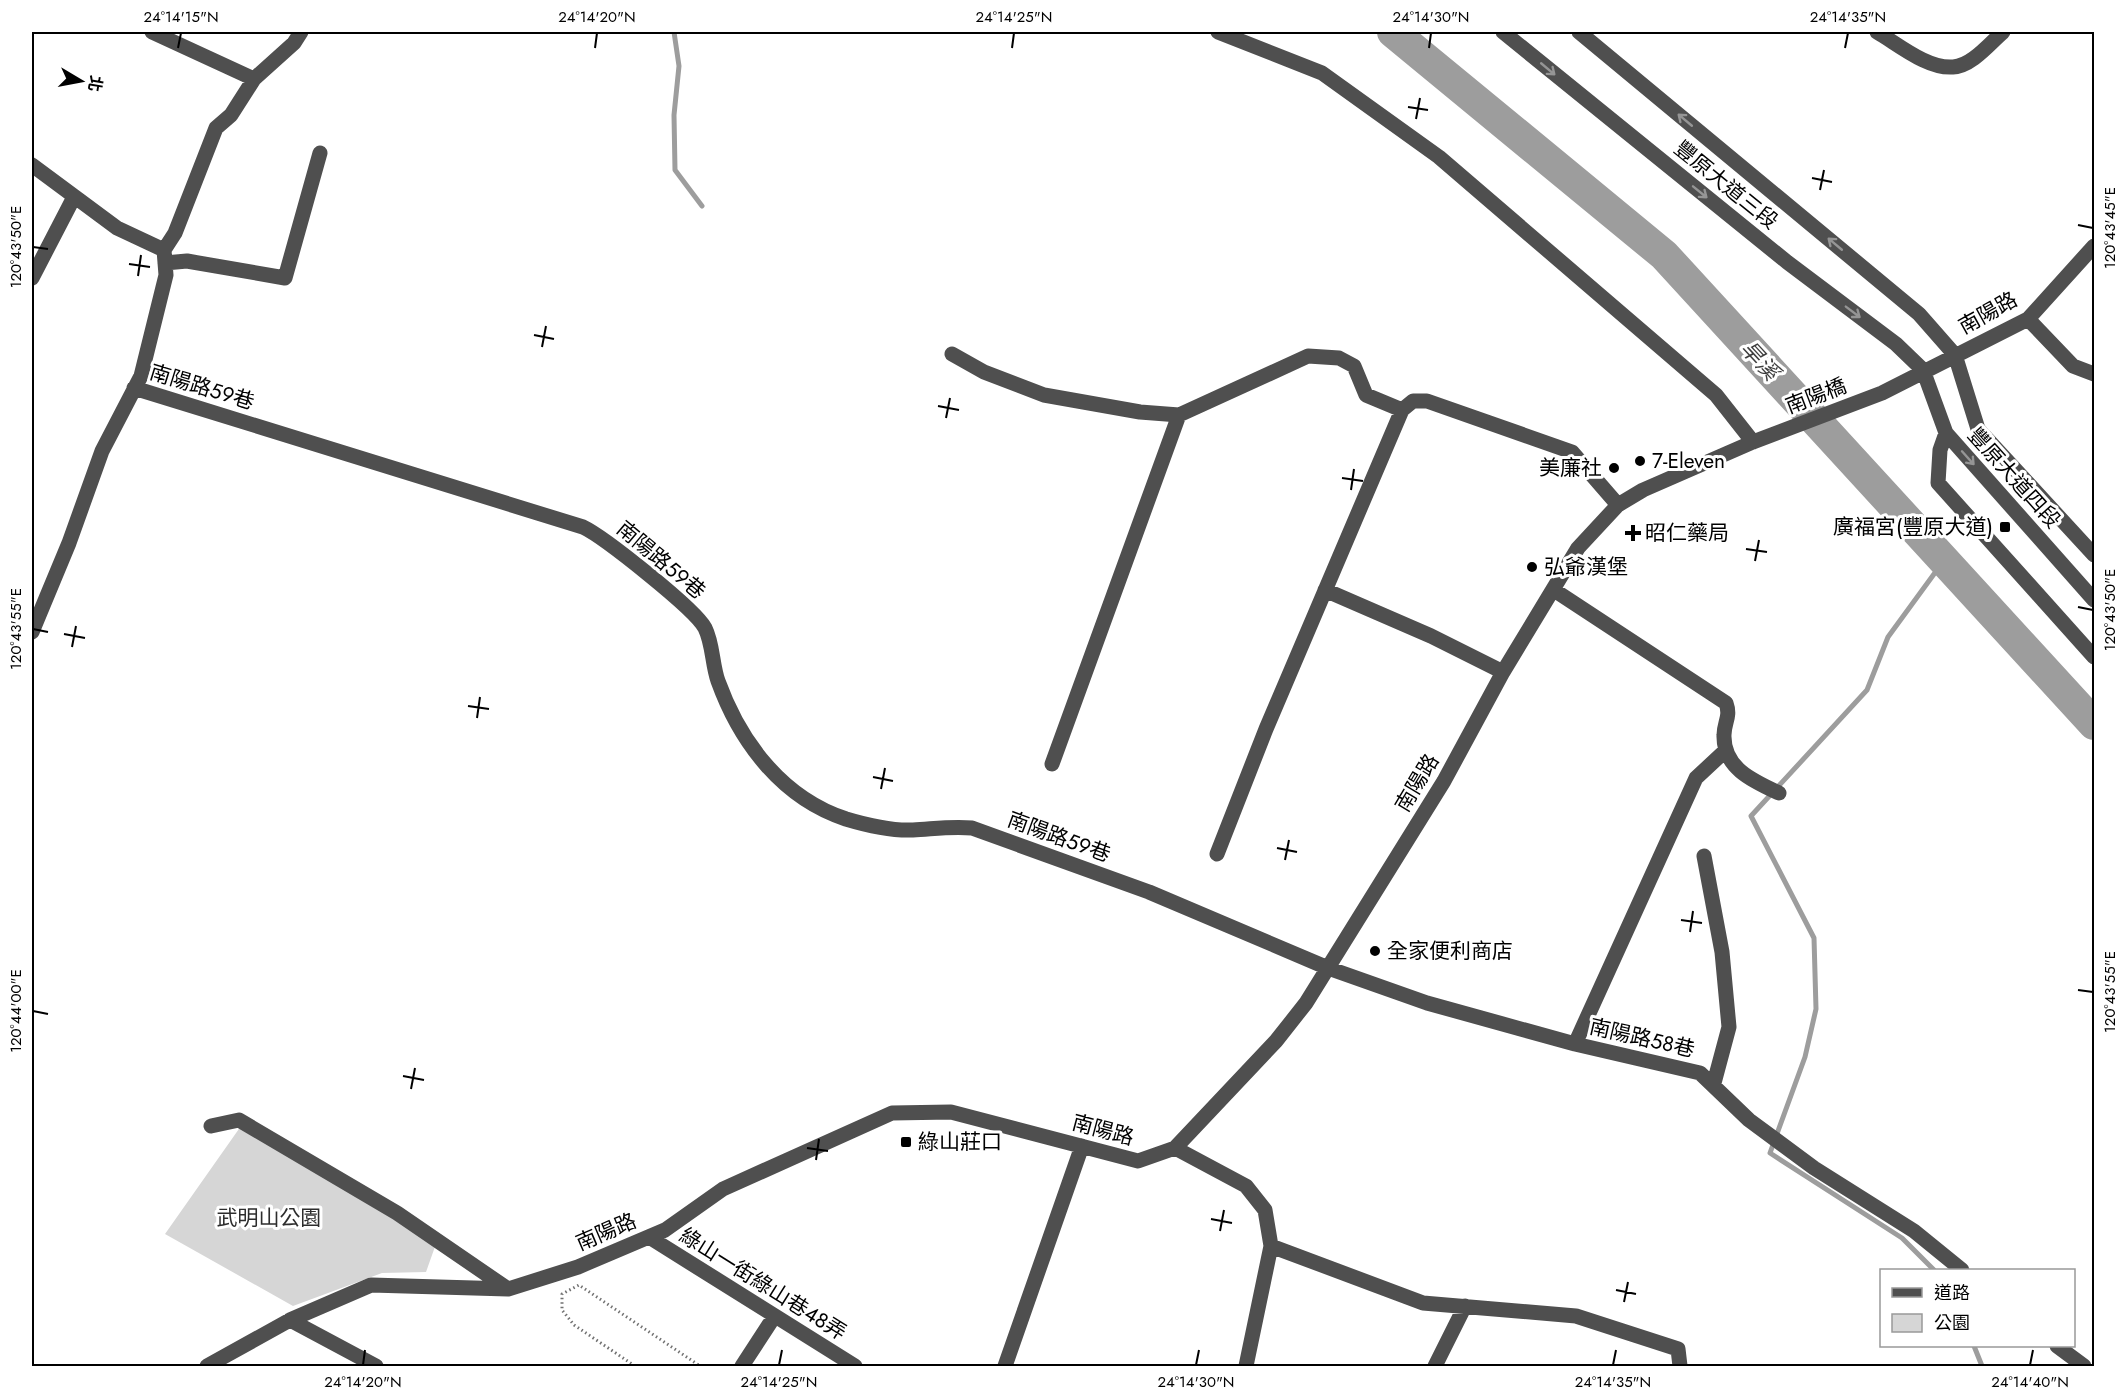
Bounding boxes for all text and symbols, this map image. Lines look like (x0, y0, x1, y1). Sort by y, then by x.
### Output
text: 24°14'15"N (143, 6, 219, 28)
text: 24°14'20"N (558, 6, 636, 28)
text: 24°14'25"N (976, 6, 1052, 28)
text: 24°14'30"N (1392, 6, 1470, 28)
text: 24°14'35"N (1810, 6, 1886, 28)
north arrow (51, 51, 111, 111)
one-way arrow (1540, 62, 1555, 76)
text: 北 (83, 74, 108, 93)
one-way arrow (1678, 113, 1693, 127)
street label: 豐原大道三段 (1668, 134, 1784, 236)
one-way arrow (1692, 185, 1708, 198)
text: 120°43'45"E (2099, 187, 2121, 269)
text: 120°43'50"E (5, 206, 27, 288)
one-way arrow (1827, 238, 1843, 251)
street label: 南陽路 (1953, 285, 2023, 341)
one-way arrow (1845, 306, 1861, 318)
water label: 旱溪 (1733, 333, 1789, 389)
street label: 南陽路59巷 (146, 357, 258, 417)
street label: 南陽橋 (1781, 371, 1851, 421)
street label: 豐原大道四段 (1961, 421, 2067, 535)
place label: 7-Eleven (1652, 446, 1725, 476)
one-way arrow (1961, 450, 1975, 465)
place label: 美廉社 (1539, 453, 1602, 483)
marker: 7-Eleven (1633, 454, 1647, 468)
marker: 美廉社 (1607, 461, 1621, 475)
place label: 廣福宮(豐原大道) (1833, 512, 1993, 542)
street label: 南陽路59巷 (610, 514, 712, 606)
place label: 昭仁藥局 (1645, 518, 1729, 548)
marker: 廣福宮(豐原大道) (1998, 520, 2012, 534)
marker: 昭仁藥局 (1626, 526, 1640, 540)
place label: 弘爺漢堡 (1544, 552, 1628, 582)
marker: 弘爺漢堡 (1525, 560, 1539, 574)
text: 120°43'50"E (2099, 569, 2121, 651)
text: 120°43'55"E (5, 588, 27, 670)
street label: 南陽路 (1388, 748, 1446, 818)
street label: 南陽路59巷 (1003, 804, 1115, 870)
place label: 全家便利商店 (1387, 936, 1513, 966)
marker: 全家便利商店 (1368, 944, 1382, 958)
text: 120°43'55"E (2099, 951, 2121, 1033)
text: 120°44'00"E (5, 969, 27, 1053)
street label: 南陽路58巷 (1586, 1011, 1698, 1065)
street label: 南陽路 (1069, 1107, 1137, 1153)
place label: 綠山莊口 (918, 1127, 1002, 1157)
marker: 綠山莊口 (899, 1135, 913, 1149)
park label: 武明山公園 (217, 1203, 322, 1233)
street label: 南陽路 (571, 1206, 641, 1258)
street label: 綠山一街綠山巷48弄 (674, 1220, 852, 1348)
legend (1880, 1269, 2075, 1347)
text: 道路 (1934, 1280, 1970, 1306)
text: 公園 (1934, 1310, 1970, 1336)
text: 24°14'20"N (324, 1371, 402, 1393)
text: 24°14'25"N (741, 1371, 817, 1393)
text: 24°14'30"N (1157, 1371, 1235, 1393)
text: 24°14'35"N (1575, 1371, 1651, 1393)
text: 24°14'40"N (1991, 1371, 2069, 1393)

